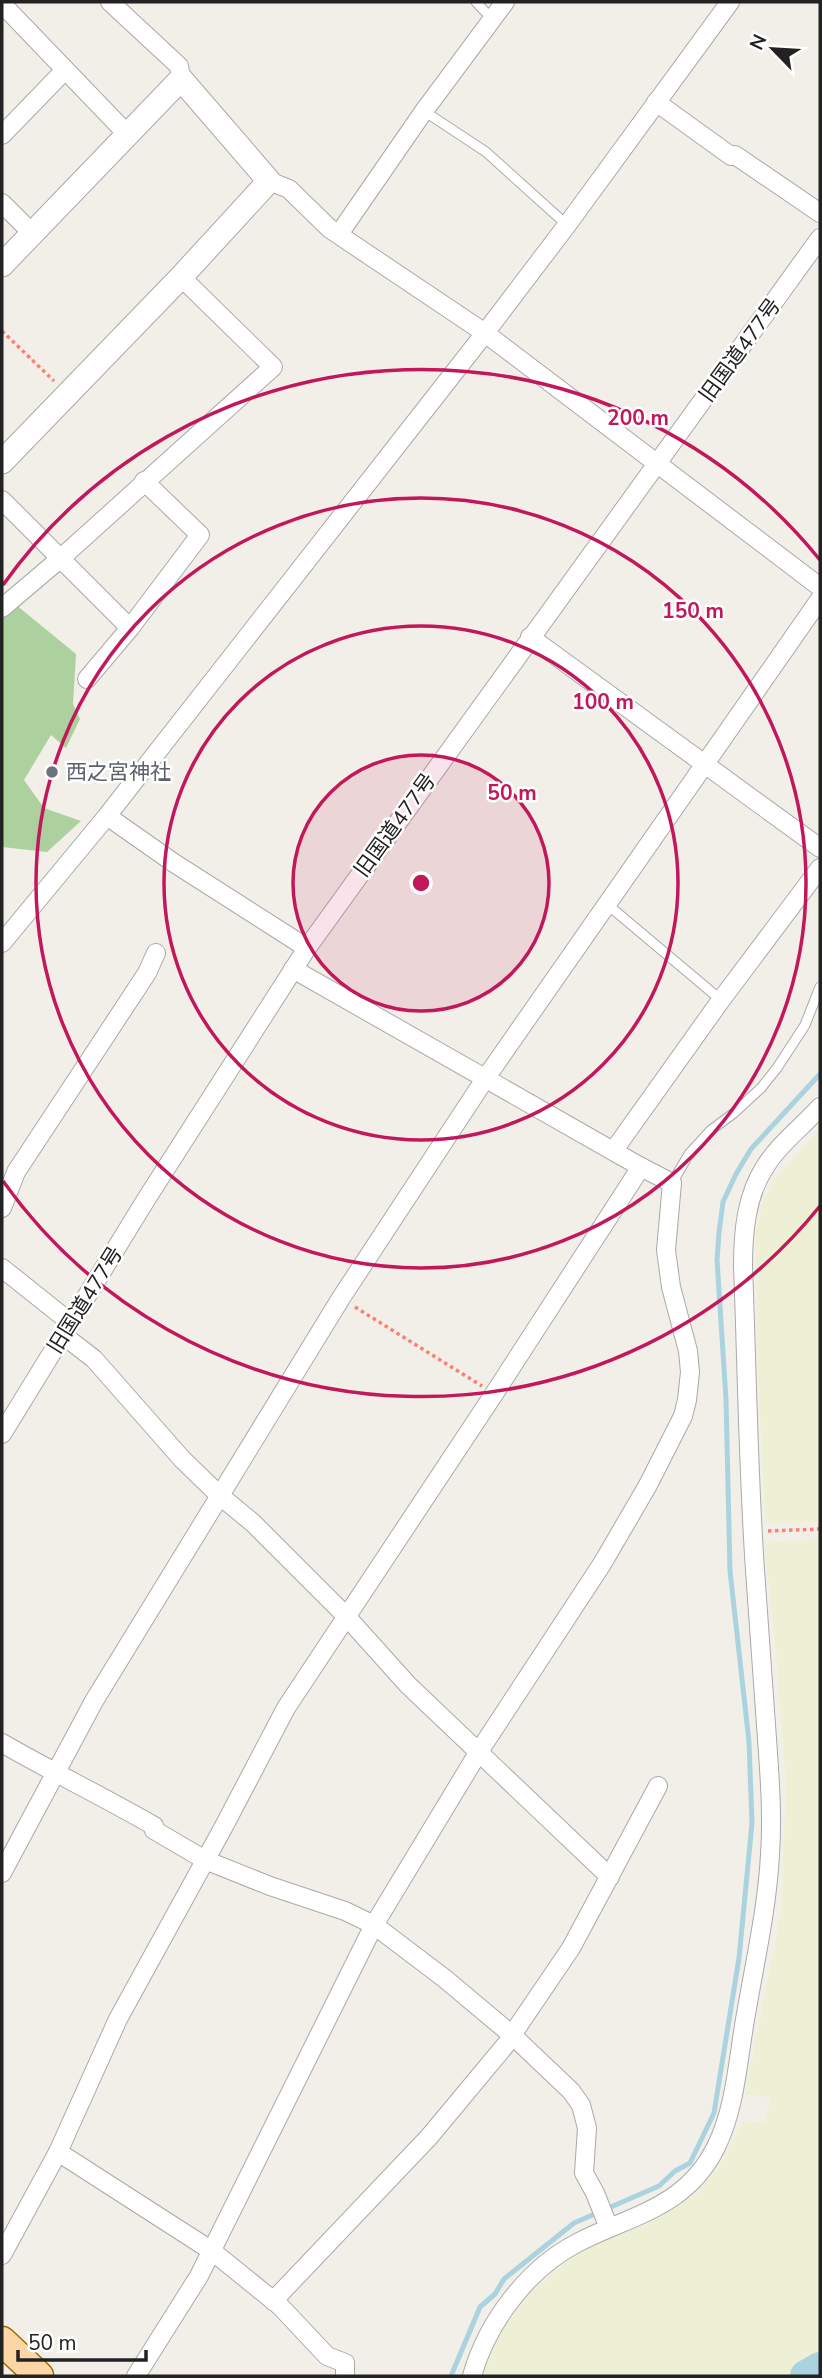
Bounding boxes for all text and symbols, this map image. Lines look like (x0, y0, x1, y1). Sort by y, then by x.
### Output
north arrow (738, 14, 808, 84)
text: N (744, 30, 773, 54)
street label: 旧国道477号 (693, 292, 787, 408)
text: 200 m (607, 404, 669, 432)
text: 150 m (662, 597, 724, 625)
text: 100 m (572, 688, 634, 716)
place label: 西之宮神社 (66, 758, 171, 786)
marker: 西之宮神社 (44, 764, 60, 780)
street label: 旧国道477号 (348, 767, 442, 883)
text: 50 m (487, 779, 537, 807)
centre of rings (409, 871, 433, 895)
street label: 旧国道477号 (41, 1241, 129, 1359)
scale bar (18, 2318, 145, 2362)
text: 50 m (28, 2329, 77, 2357)

